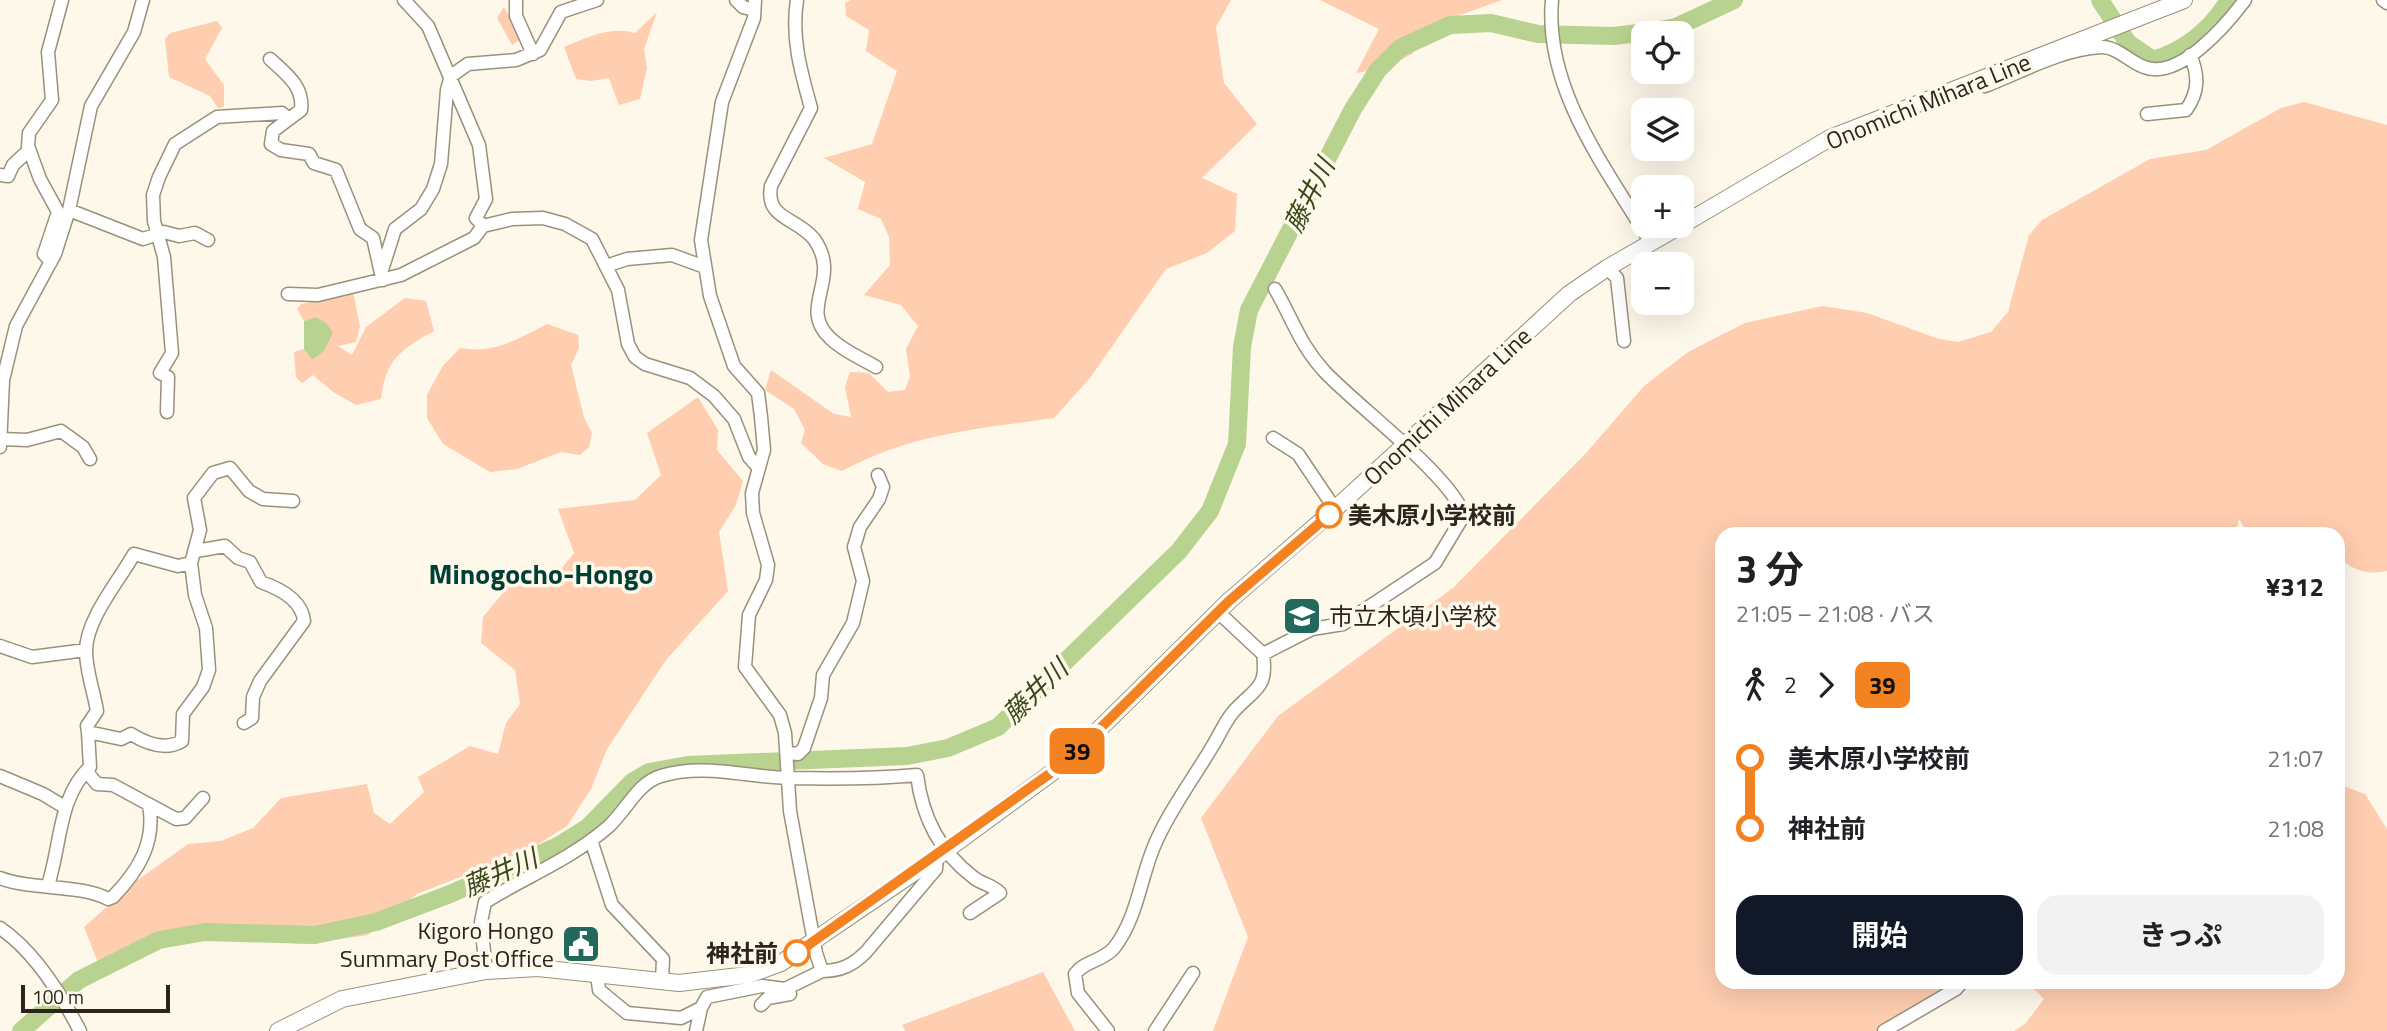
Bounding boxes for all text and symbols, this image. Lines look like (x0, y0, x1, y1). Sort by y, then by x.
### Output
map controls (1631, 21, 1694, 315)
button: locate (1631, 21, 1694, 84)
street label: Onomichi Mihara Line (1820, 43, 2036, 159)
button: layers (1631, 98, 1694, 161)
water label: 藤井川 (1274, 149, 1345, 239)
button: + (1631, 175, 1694, 238)
button: − (1631, 252, 1694, 315)
street label: Onomichi Mihara Line (1355, 318, 1539, 494)
place label: 美木原小学校前 (1348, 497, 1516, 533)
marker: 美木原小学校前 (1316, 502, 1342, 528)
text: 3 分 (1736, 540, 1804, 598)
district label: Minogocho-Hongo (429, 552, 653, 595)
text: ¥312 (2266, 567, 2324, 606)
school or university icon: 市立木頃小学校 (1281, 595, 1323, 637)
text: 21:05 – 21:08 · バス (1736, 596, 1935, 631)
place label: 市立木頃小学校 (1329, 598, 1497, 634)
water label: 藤井川 (993, 648, 1079, 732)
icon: walk (1736, 666, 1774, 704)
icon: forward (1807, 666, 1845, 704)
text: 2 (1784, 667, 1797, 702)
text: 39 (1869, 667, 1896, 703)
line badge: 39 (1046, 728, 1108, 774)
text: 39 (1064, 733, 1090, 769)
text: 美木原小学校前 (1788, 739, 1970, 778)
text: 21:07 (2267, 741, 2324, 776)
text: 神社前 (1788, 809, 1866, 848)
text: 21:08 (2267, 811, 2324, 846)
water label: 藤井川 (456, 837, 546, 906)
button: 開始 (1736, 895, 2023, 975)
button: きっぷ (2037, 895, 2324, 975)
place label: Kigoro Hongo Summary Post Office (340, 912, 554, 976)
public building icon: Kigoro Hongo Summary Post Office (560, 923, 602, 965)
place label: 神社前 (706, 935, 778, 971)
marker: 神社前 (784, 940, 810, 966)
scale bar (21, 982, 170, 1014)
text: 100 m (32, 982, 84, 1011)

